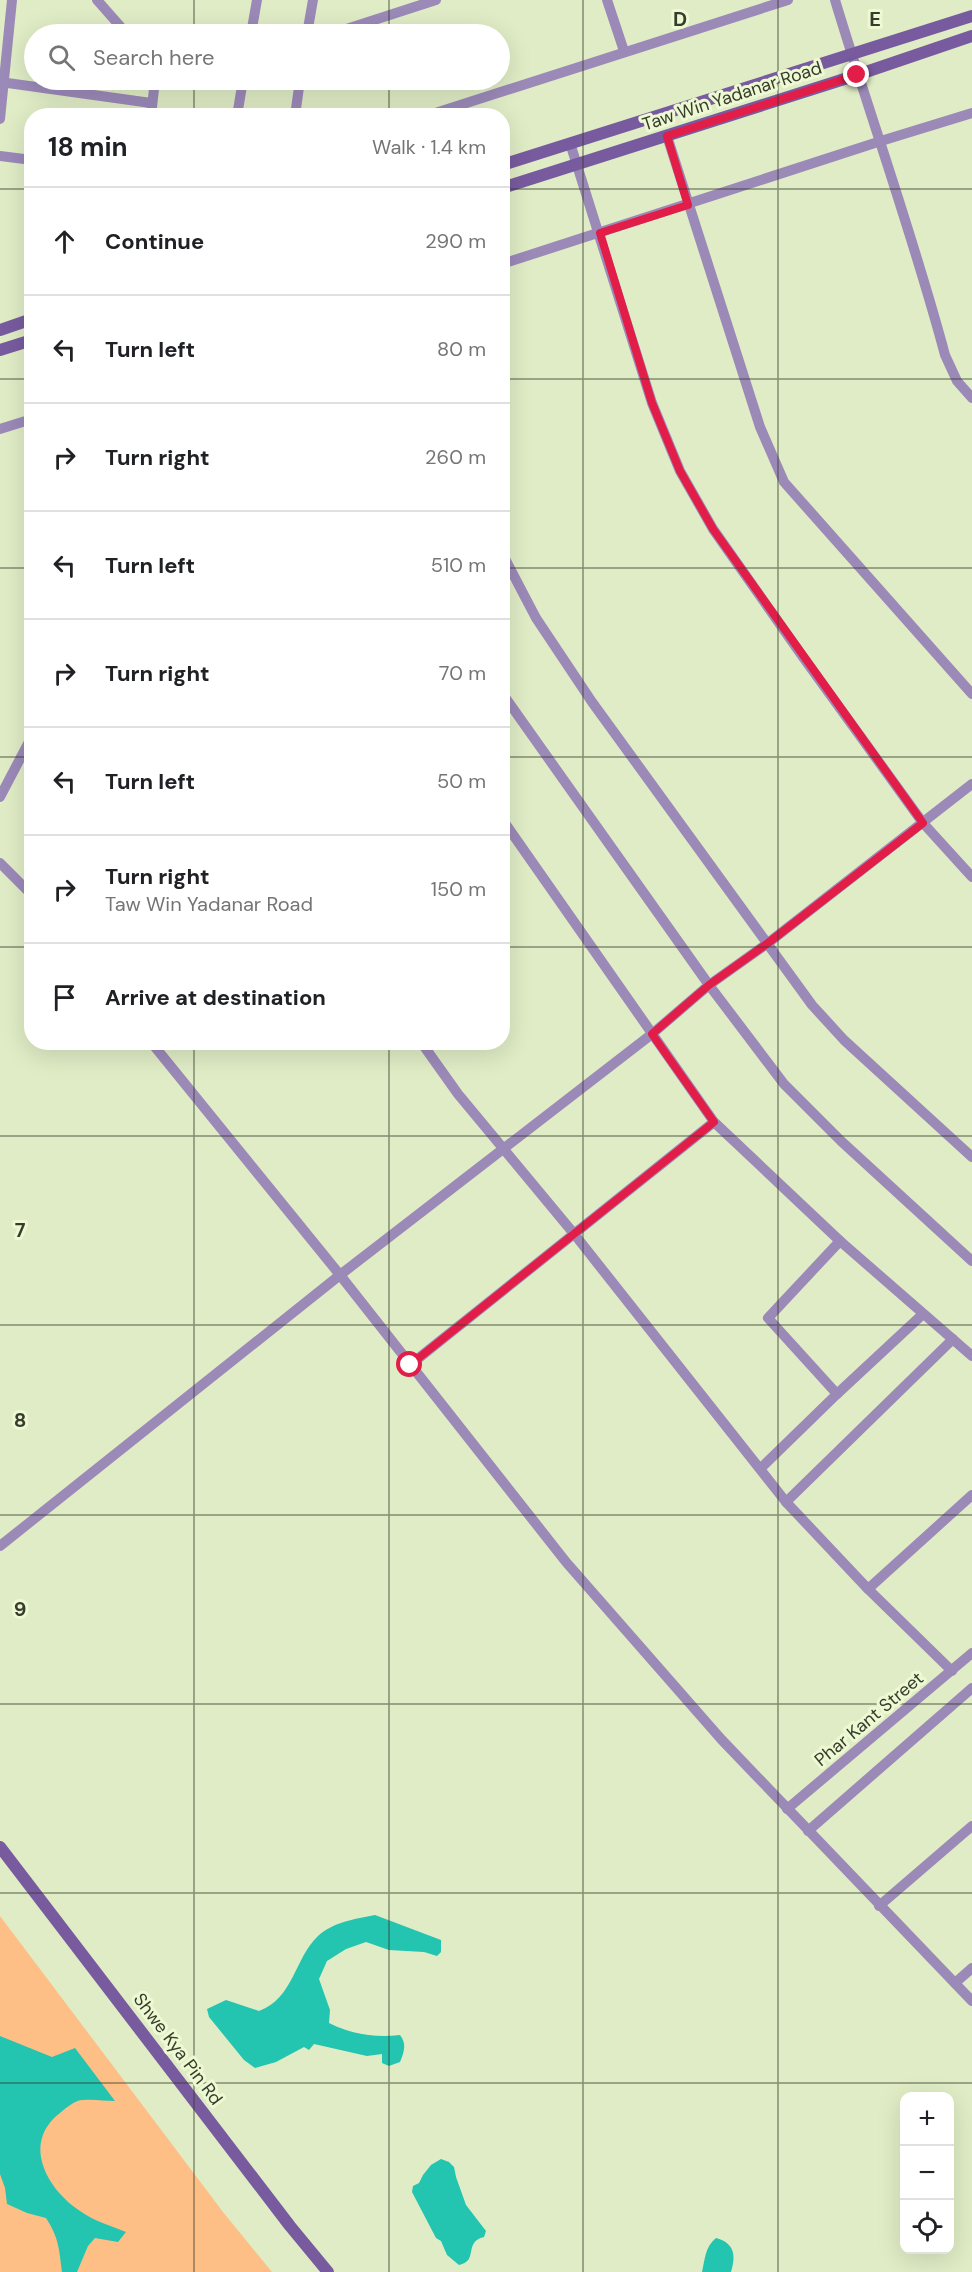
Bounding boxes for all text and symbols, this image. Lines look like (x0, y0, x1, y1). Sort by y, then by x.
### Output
text: D (673, 6, 687, 32)
text: E (869, 6, 881, 32)
search box (24, 24, 510, 90)
icon: search (45, 41, 78, 74)
text: Search here (93, 43, 214, 72)
street label: Taw Win Yadanar Road (639, 56, 825, 136)
route end (843, 61, 869, 87)
text: 18 min (48, 130, 128, 164)
text: Walk · 1.4 km (372, 134, 486, 160)
icon: ahead (48, 225, 81, 258)
text: Continue (105, 227, 204, 256)
text: 290 m (425, 228, 486, 254)
icon: left (48, 333, 81, 366)
text: Turn left (105, 335, 195, 364)
text: 80 m (437, 336, 486, 362)
icon: right (48, 441, 81, 474)
text: Turn right (105, 443, 210, 472)
text: 260 m (425, 444, 486, 470)
icon: left (48, 549, 81, 582)
text: Turn left (105, 551, 195, 580)
text: 510 m (431, 552, 486, 578)
icon: right (48, 657, 81, 690)
text: Turn right (105, 659, 210, 688)
text: 70 m (439, 660, 486, 686)
icon: left (48, 765, 81, 798)
text: Turn left (105, 767, 195, 796)
text: 50 m (437, 768, 486, 794)
text: Turn right (105, 862, 210, 891)
icon: right (48, 873, 81, 906)
text: 150 m (431, 876, 486, 902)
text: Taw Win Yadanar Road (105, 891, 313, 917)
icon: arrive (48, 981, 81, 1014)
text: Arrive at destination (105, 983, 326, 1012)
text: 7 (15, 1217, 26, 1243)
route start (396, 1351, 422, 1377)
text: 8 (14, 1407, 26, 1433)
text: 9 (14, 1596, 26, 1622)
street label: Phar Kant Street (810, 1666, 928, 1772)
street label: Shwe Kya Pin Rd (128, 1988, 228, 2110)
map controls (900, 2092, 954, 2254)
button: + (900, 2092, 954, 2146)
button: − (900, 2146, 954, 2200)
button: locate (900, 2200, 954, 2254)

